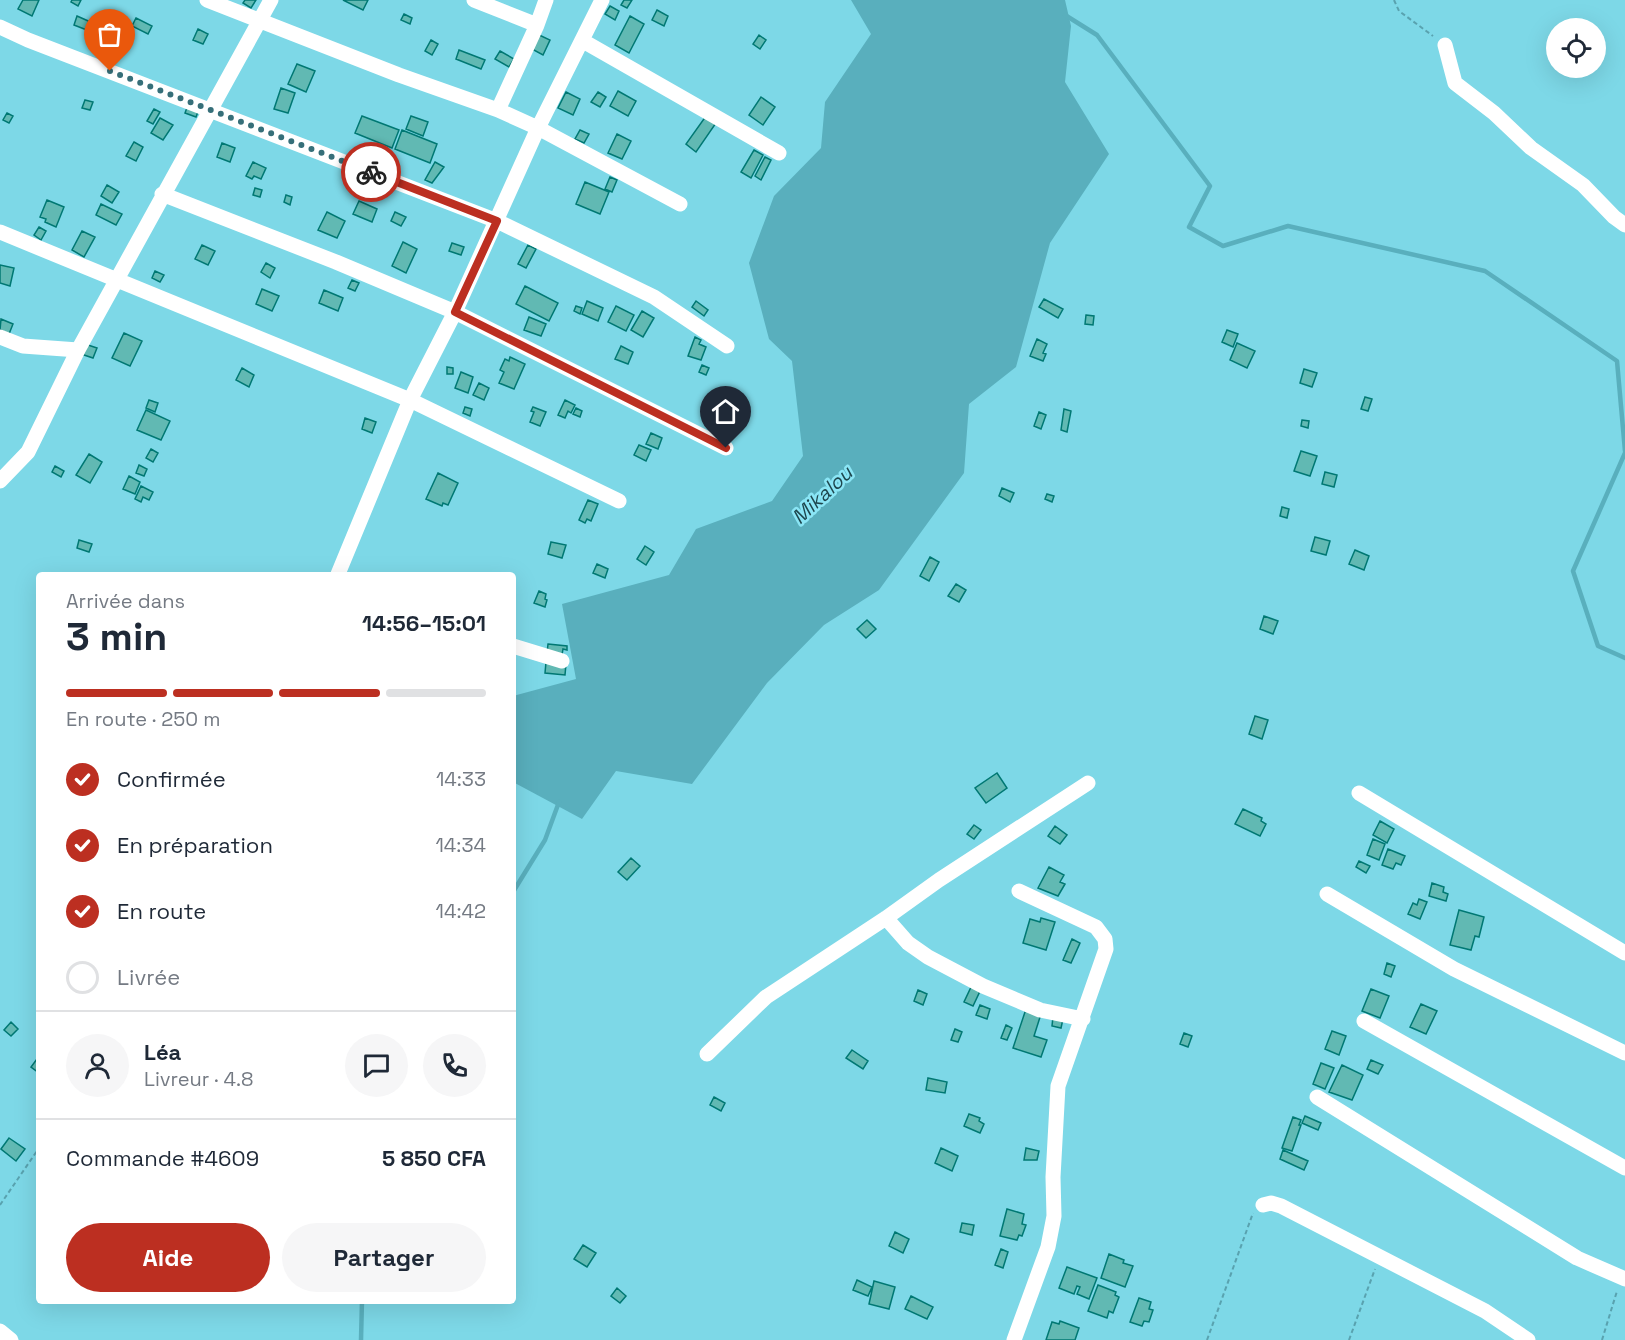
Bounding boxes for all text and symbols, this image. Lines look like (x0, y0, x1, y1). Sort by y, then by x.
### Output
pin (84, 9, 135, 71)
icon: bag (93, 18, 126, 51)
map controls (1546, 18, 1606, 78)
button: locate (1546, 18, 1606, 78)
courier (341, 142, 401, 202)
icon: bike (355, 156, 388, 189)
pin (700, 386, 751, 448)
icon: home (709, 395, 742, 428)
water label: Mikalou (786, 459, 859, 530)
text: Arrivée dans (66, 588, 185, 614)
text: 14:56–15:01 (362, 609, 486, 637)
text: 3 min (66, 612, 167, 661)
text: En route · 250 m (66, 706, 220, 732)
icon: check (66, 763, 99, 796)
text: Confirmée (117, 765, 226, 793)
text: 14:33 (436, 766, 486, 792)
icon: check (66, 829, 99, 862)
text: En préparation (117, 831, 273, 859)
text: 14:34 (436, 832, 486, 858)
icon: check (66, 895, 99, 928)
text: En route (117, 897, 206, 925)
text: 14:42 (436, 898, 486, 924)
text: Livrée (117, 963, 180, 991)
button: person (66, 1034, 129, 1097)
button: chat (345, 1034, 408, 1097)
button: phone (423, 1034, 486, 1097)
text: Léa (144, 1038, 181, 1066)
text: Livreur · 4.8 (144, 1066, 253, 1092)
text: Commande #4609 (66, 1144, 259, 1172)
text: 5 850 CFA (382, 1144, 486, 1172)
button: Aide (66, 1223, 270, 1292)
button: Partager (282, 1223, 486, 1292)

